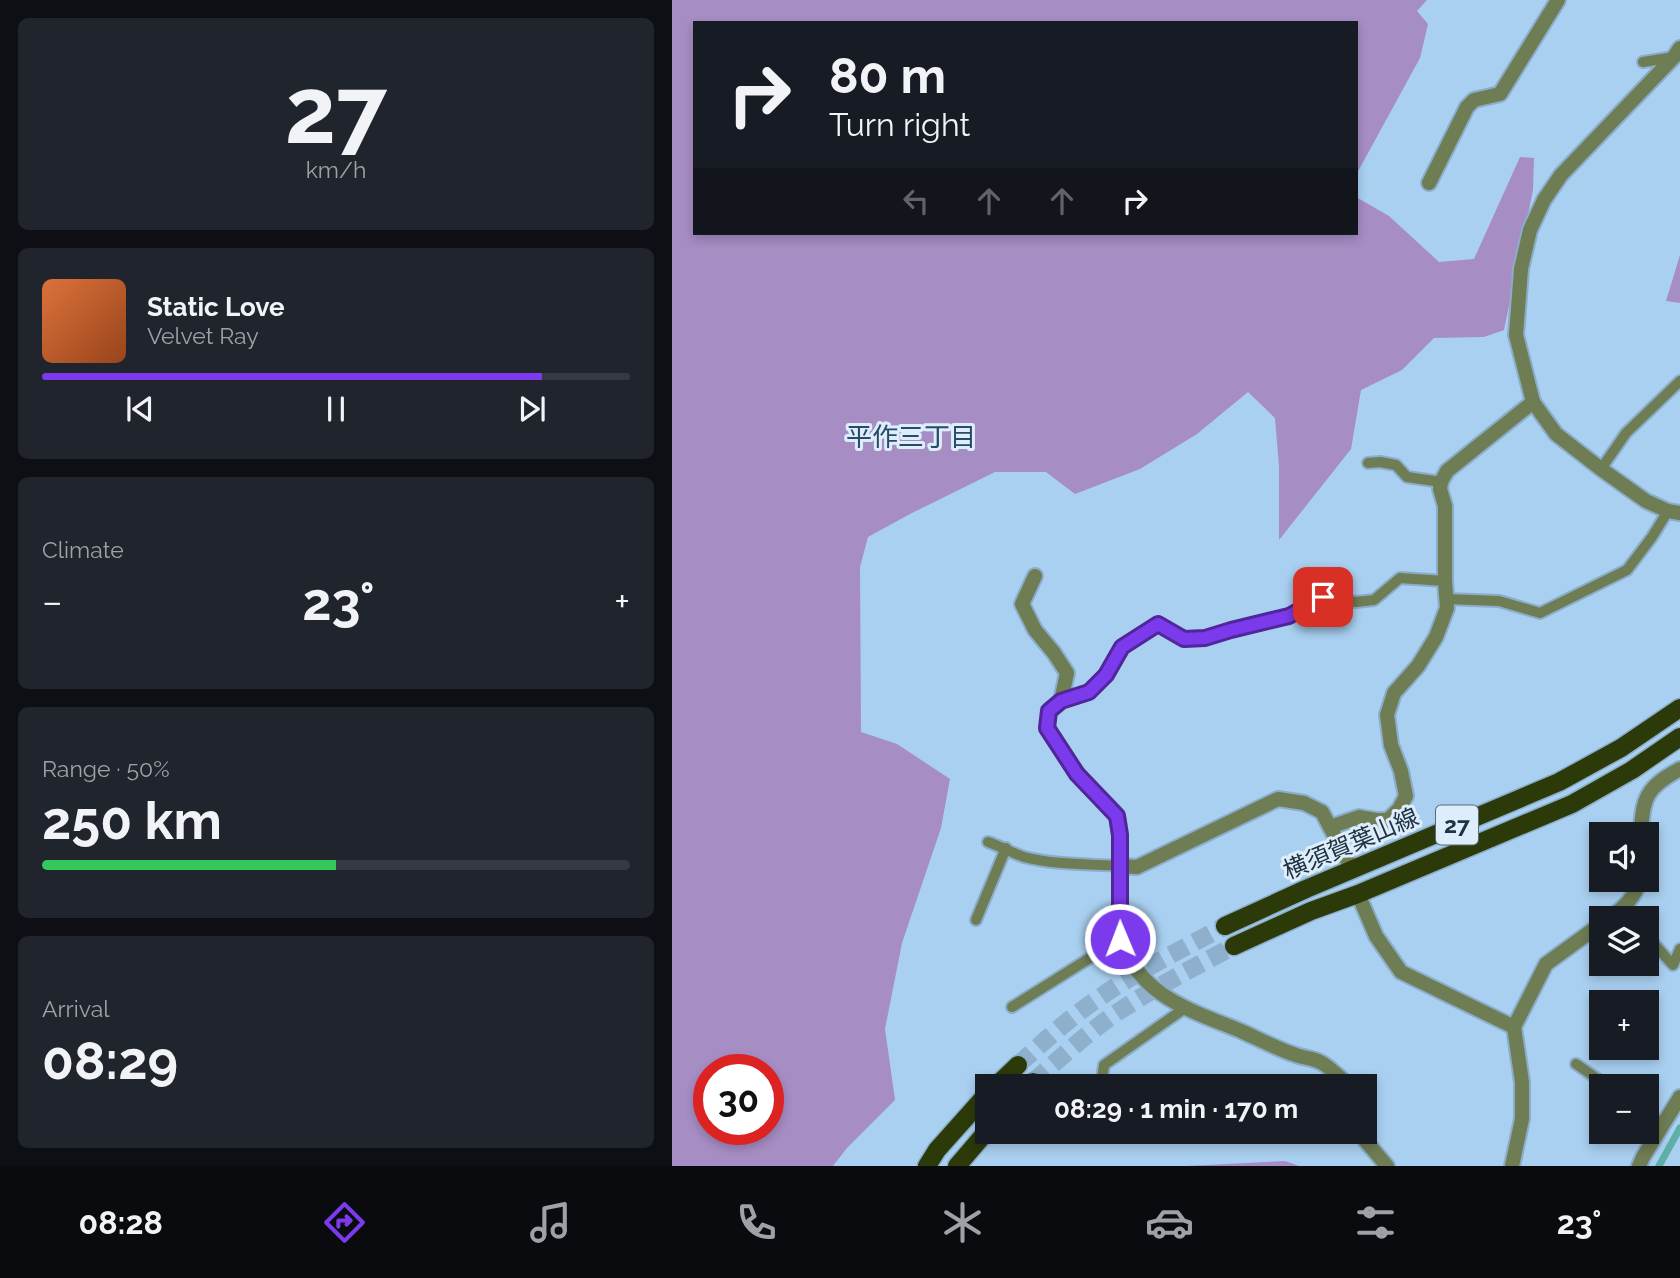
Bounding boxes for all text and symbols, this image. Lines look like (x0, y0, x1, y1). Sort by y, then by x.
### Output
text: 80 m (829, 47, 946, 104)
icon: right (714, 49, 805, 140)
text: 27 (285, 57, 387, 164)
text: Turn right (829, 106, 970, 143)
text: km/h (306, 156, 366, 183)
icon: left (897, 182, 935, 220)
icon: ahead (970, 182, 1008, 220)
icon: ahead (1043, 182, 1081, 220)
icon: right (1116, 182, 1154, 220)
text: Static Love (147, 292, 285, 322)
text: Velvet Ray (147, 322, 259, 349)
icon: previous (121, 390, 159, 428)
icon: pause (317, 390, 355, 428)
icon: next (513, 390, 551, 428)
district label: 平作三丁目 (846, 422, 976, 452)
text: Climate (42, 536, 124, 563)
pin (1293, 567, 1353, 627)
text: 23° (302, 571, 375, 632)
icon: arrive (1304, 578, 1342, 616)
text: − (42, 579, 62, 624)
text: + (614, 579, 630, 624)
text: Range · 50% (42, 755, 170, 782)
text: 250 km (42, 790, 222, 851)
street label: 横須賀葉山線 (1279, 802, 1423, 885)
road number: 27 (1436, 806, 1478, 845)
map controls (1589, 822, 1659, 1144)
button: sound (1589, 822, 1659, 892)
position arrow (1083, 902, 1157, 976)
button: layers (1589, 906, 1659, 976)
button: + (1589, 990, 1659, 1060)
text: Arrival (42, 995, 109, 1022)
text: 08:29 (42, 1030, 178, 1091)
speed limit sign: 30 (693, 1054, 784, 1145)
button: − (1589, 1074, 1659, 1144)
text: 08:29 · 1 min · 170 m (1054, 1094, 1298, 1124)
icon: directions (320, 1198, 369, 1247)
icon: music (526, 1198, 575, 1247)
icon: phone (732, 1198, 781, 1247)
icon: climate (938, 1198, 987, 1247)
icon: car (1145, 1198, 1194, 1247)
icon: filters (1351, 1198, 1400, 1247)
text: 08:28 (79, 1204, 163, 1241)
text: 23° (1557, 1204, 1601, 1241)

